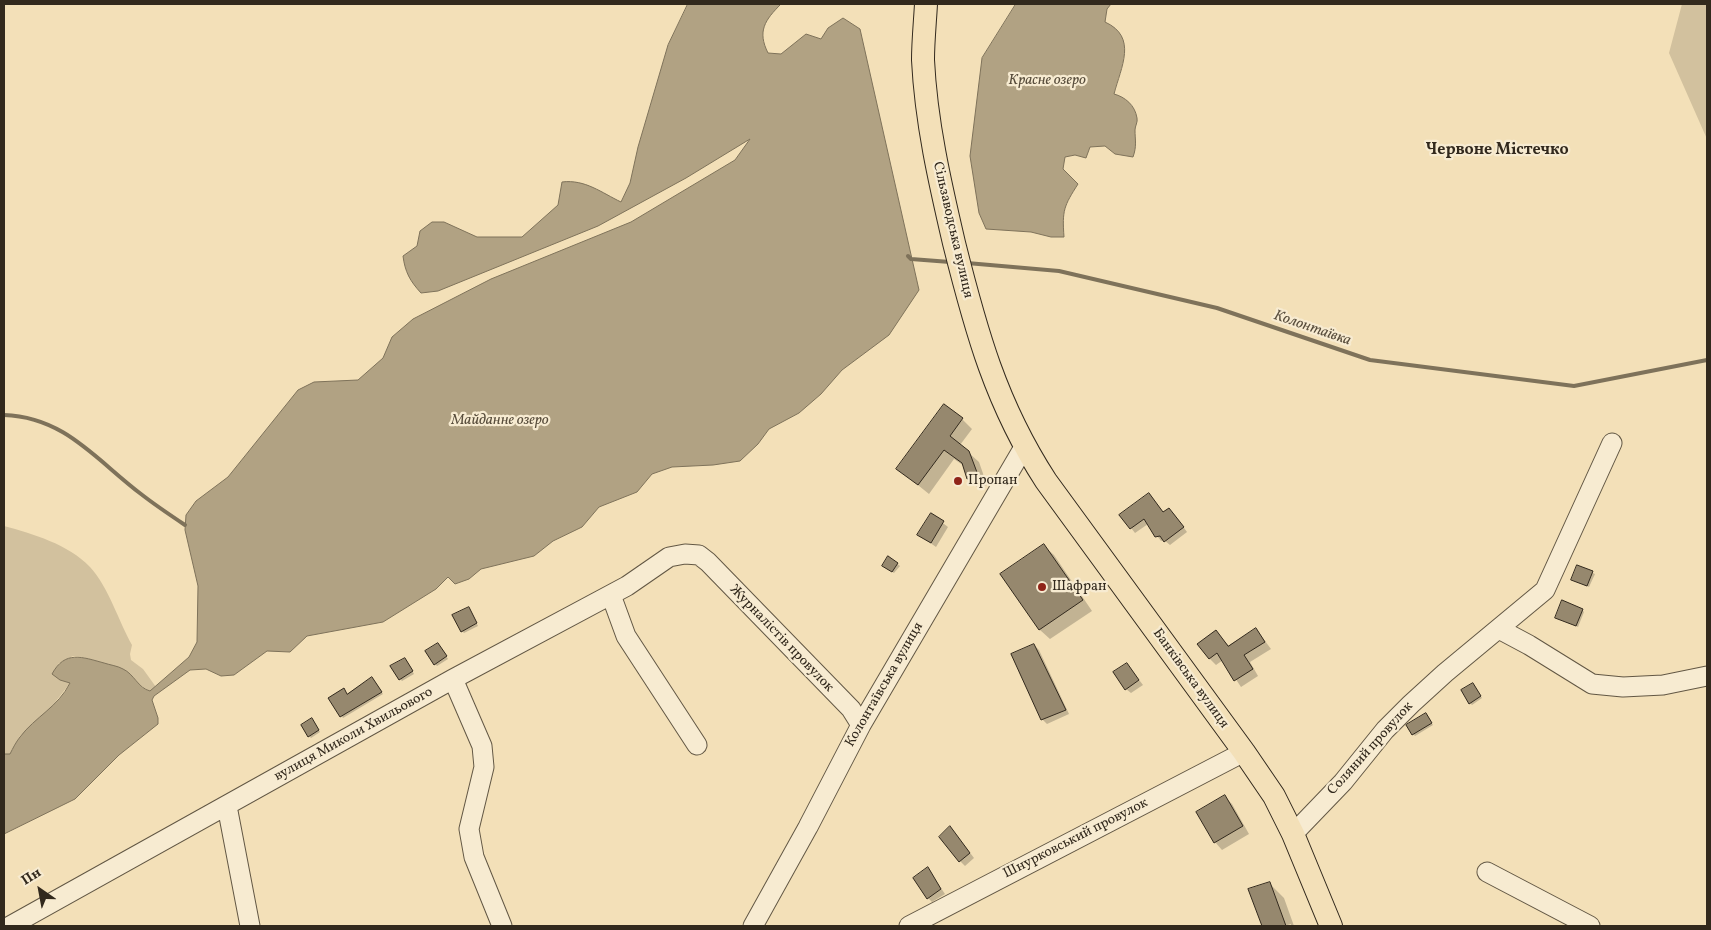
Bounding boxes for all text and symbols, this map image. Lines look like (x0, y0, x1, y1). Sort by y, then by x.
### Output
water label: Красне озеро (1008, 72, 1086, 90)
district label: Червоне Містечко (1425, 141, 1569, 161)
street label: Сільзаводська вулиця (928, 160, 976, 300)
water label: Колонтаївка (1271, 307, 1353, 351)
water label: Майданне озеро (451, 412, 549, 430)
place label: Пропан (968, 473, 1018, 489)
marker: Пропан (952, 475, 964, 487)
place label: Шафран (1052, 579, 1106, 595)
marker: Шафран (1036, 581, 1048, 593)
street label: Журналістів провулок (725, 582, 837, 696)
street label: Колонтаївська вулиця (842, 620, 928, 750)
street label: Банківська вулиця (1148, 626, 1232, 732)
street label: вулиця Миколи Хвильового (272, 684, 436, 786)
street label: Соляний провулок (1325, 699, 1417, 799)
street label: Шнурковський провулок (1001, 795, 1151, 883)
text: Пн (18, 864, 45, 890)
north arrow (15, 865, 65, 915)

